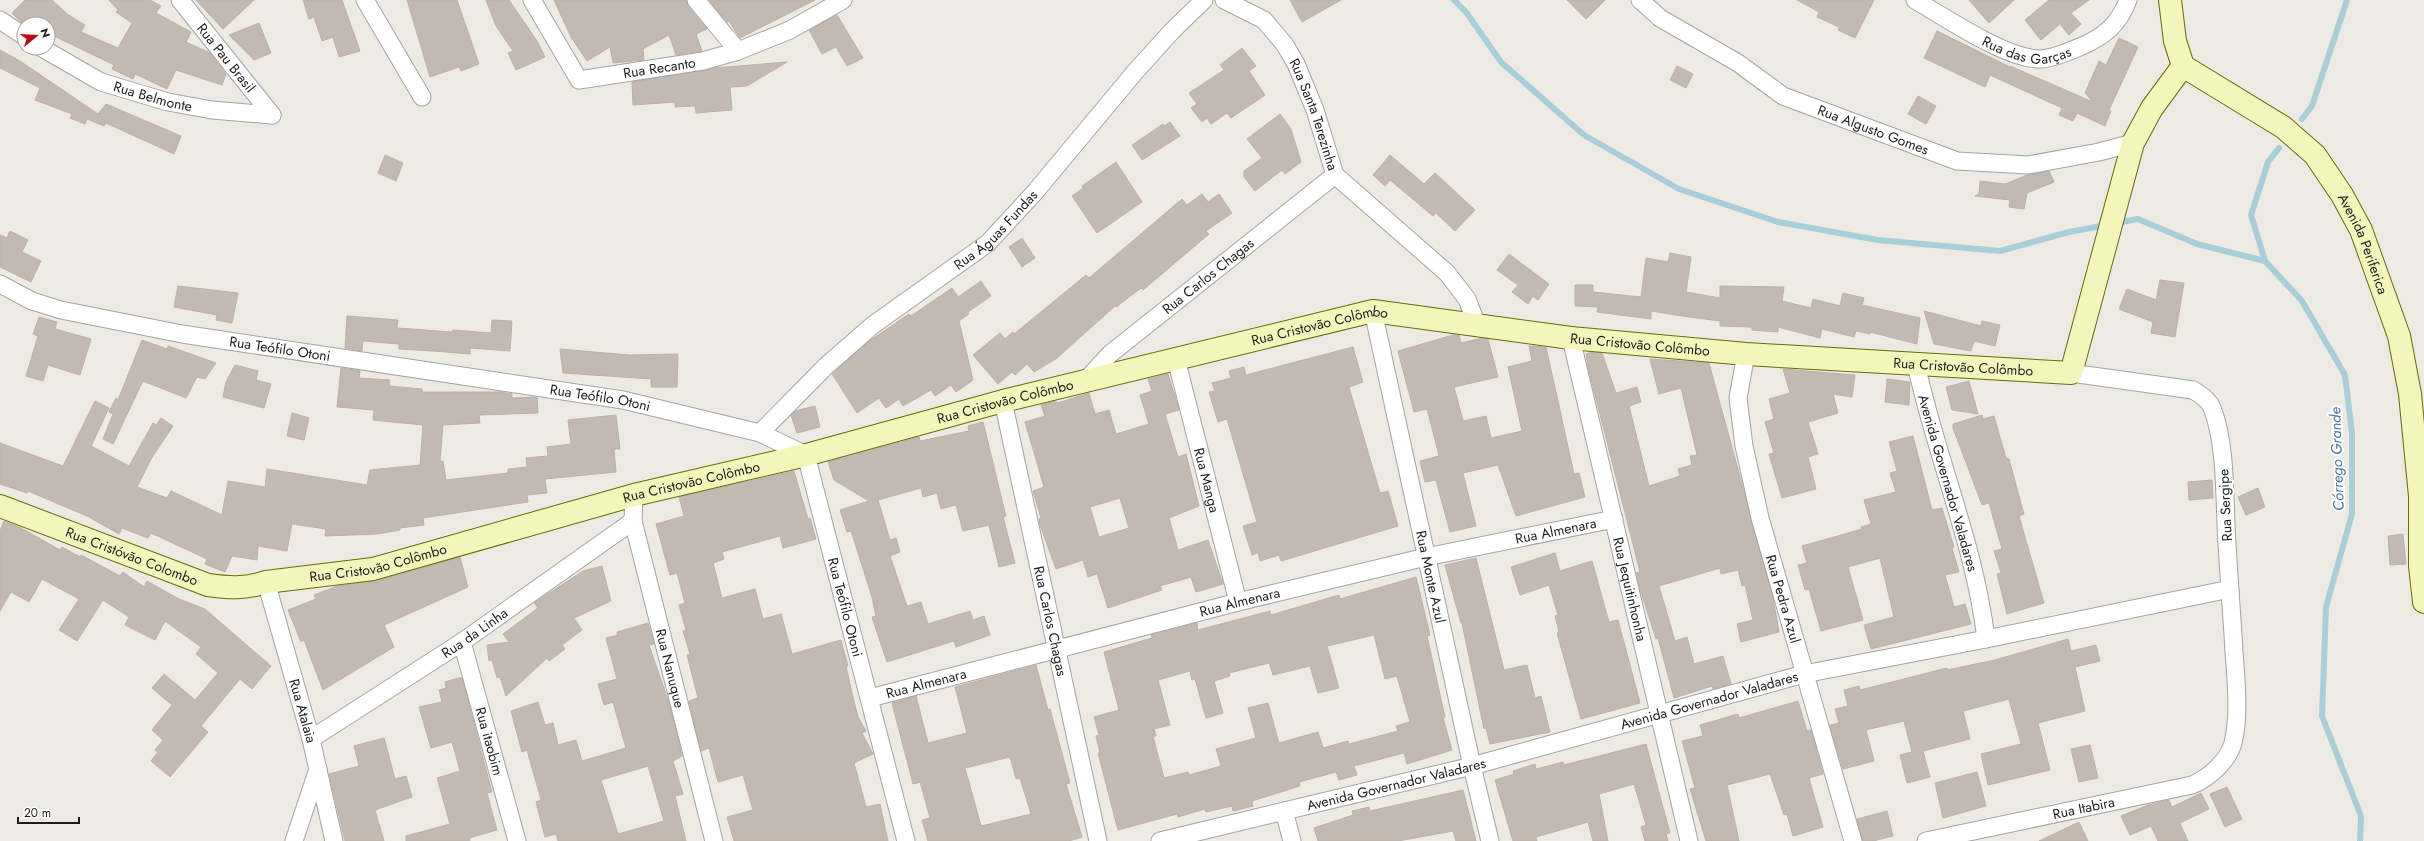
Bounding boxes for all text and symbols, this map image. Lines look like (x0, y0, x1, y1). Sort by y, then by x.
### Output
north arrow (16, 16, 56, 56)
street label: Rua Pau Brasil (192, 19, 260, 97)
text: N (37, 26, 54, 40)
street label: Rua das Garças (1979, 31, 2074, 69)
street label: Rua Recanto (622, 52, 697, 83)
street label: Rua Santa Terezinha (1285, 55, 1343, 173)
street label: Rua Belmonte (111, 76, 194, 116)
street label: Rua Algusto Gomes (1815, 100, 1932, 160)
street label: Rua Águas Fundas (949, 185, 1042, 275)
street label: Avenida Periferica (2333, 190, 2393, 297)
street label: Rua Carlos Chagas (1158, 233, 1258, 319)
street label: Rua Cristovão Colômbo (1249, 301, 1390, 350)
street label: Rua Cristovão Colômbo (1569, 328, 1711, 361)
street label: Rua Teófilo Otoni (228, 331, 332, 366)
street label: Rua Cristovão Colômbo (1893, 353, 2034, 381)
street label: Rua Cristovão Colômbo (935, 374, 1076, 429)
street label: Rua Teófilo Otoni (548, 379, 653, 416)
street label: Avenida Governador Valadares (1913, 392, 1983, 574)
water label: Córrego Grande (2324, 406, 2350, 511)
street label: Rua Manga (1189, 446, 1225, 515)
street label: Rua Cristovão Colômbo (620, 456, 762, 508)
street label: Rua Sergipe (2213, 468, 2237, 542)
street label: Rua Almenara (1513, 513, 1598, 549)
street label: Rua Cristóvão Colombo (63, 522, 201, 590)
street label: Rua Monte Azul (1411, 529, 1451, 625)
street label: Rua Jequitinhonha (1608, 535, 1652, 643)
street label: Rua Cristovão Colômbo (308, 539, 449, 587)
street label: Rua Pedra Azul (1761, 552, 1806, 645)
street label: Rua Teófilo Otoni (823, 555, 868, 659)
street label: Rua Carlos Chagas (1029, 564, 1072, 678)
street label: Rua Almenara (1197, 582, 1282, 622)
street label: Rua da Linha (437, 603, 512, 663)
street label: Rua Nanuque (651, 627, 690, 710)
street label: Rua Almenara (884, 663, 969, 703)
street label: Avenida Governador Valadares (1618, 666, 1801, 734)
street label: Rua Atalaia (284, 676, 322, 745)
street label: Rua itaobim (470, 705, 508, 778)
street label: Avenida Governador Valadares (1305, 753, 1488, 815)
street label: Rua Itabira (2051, 792, 2116, 824)
scale bar (18, 799, 79, 825)
text: 20 m (24, 804, 51, 822)

